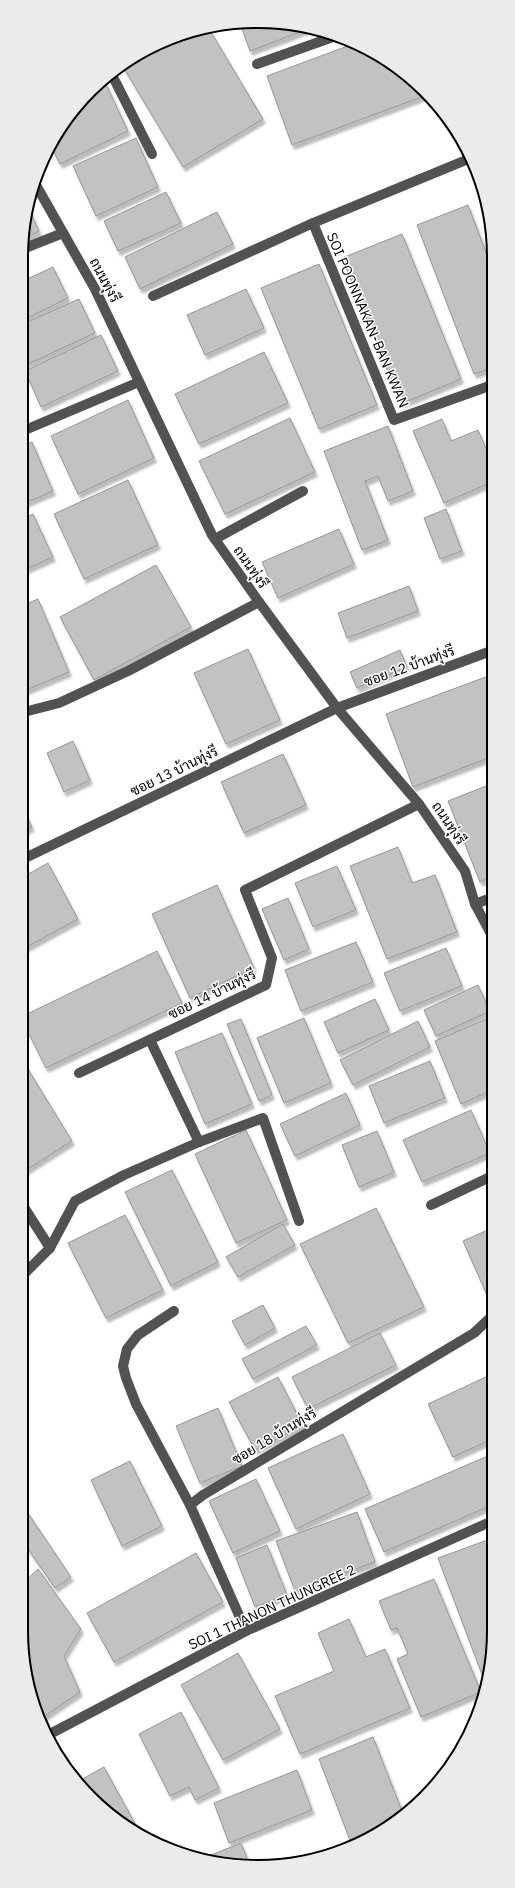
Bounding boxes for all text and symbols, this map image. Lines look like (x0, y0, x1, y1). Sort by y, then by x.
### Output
street label: SOI POONNAKAN-BAN KWAN (323, 230, 413, 410)
street label: ถนนทุ่งรี (85, 254, 124, 306)
street label: ถนนทุ่งรี (229, 542, 272, 593)
street label: ซอย 12 บ้านทุ่งรี (361, 641, 457, 692)
street label: ซอย 13 บ้านทุ่งรี (127, 742, 221, 801)
street label: ถนนทุ่งรี (427, 798, 470, 849)
street label: ซอย 14 บ้านทุ่งรี (165, 965, 259, 1024)
street label: ซอย 18 บ้านทุ่งรี (229, 1404, 320, 1469)
street label: SOI 1 THANON THUNGREE 2 (185, 1560, 359, 1654)

